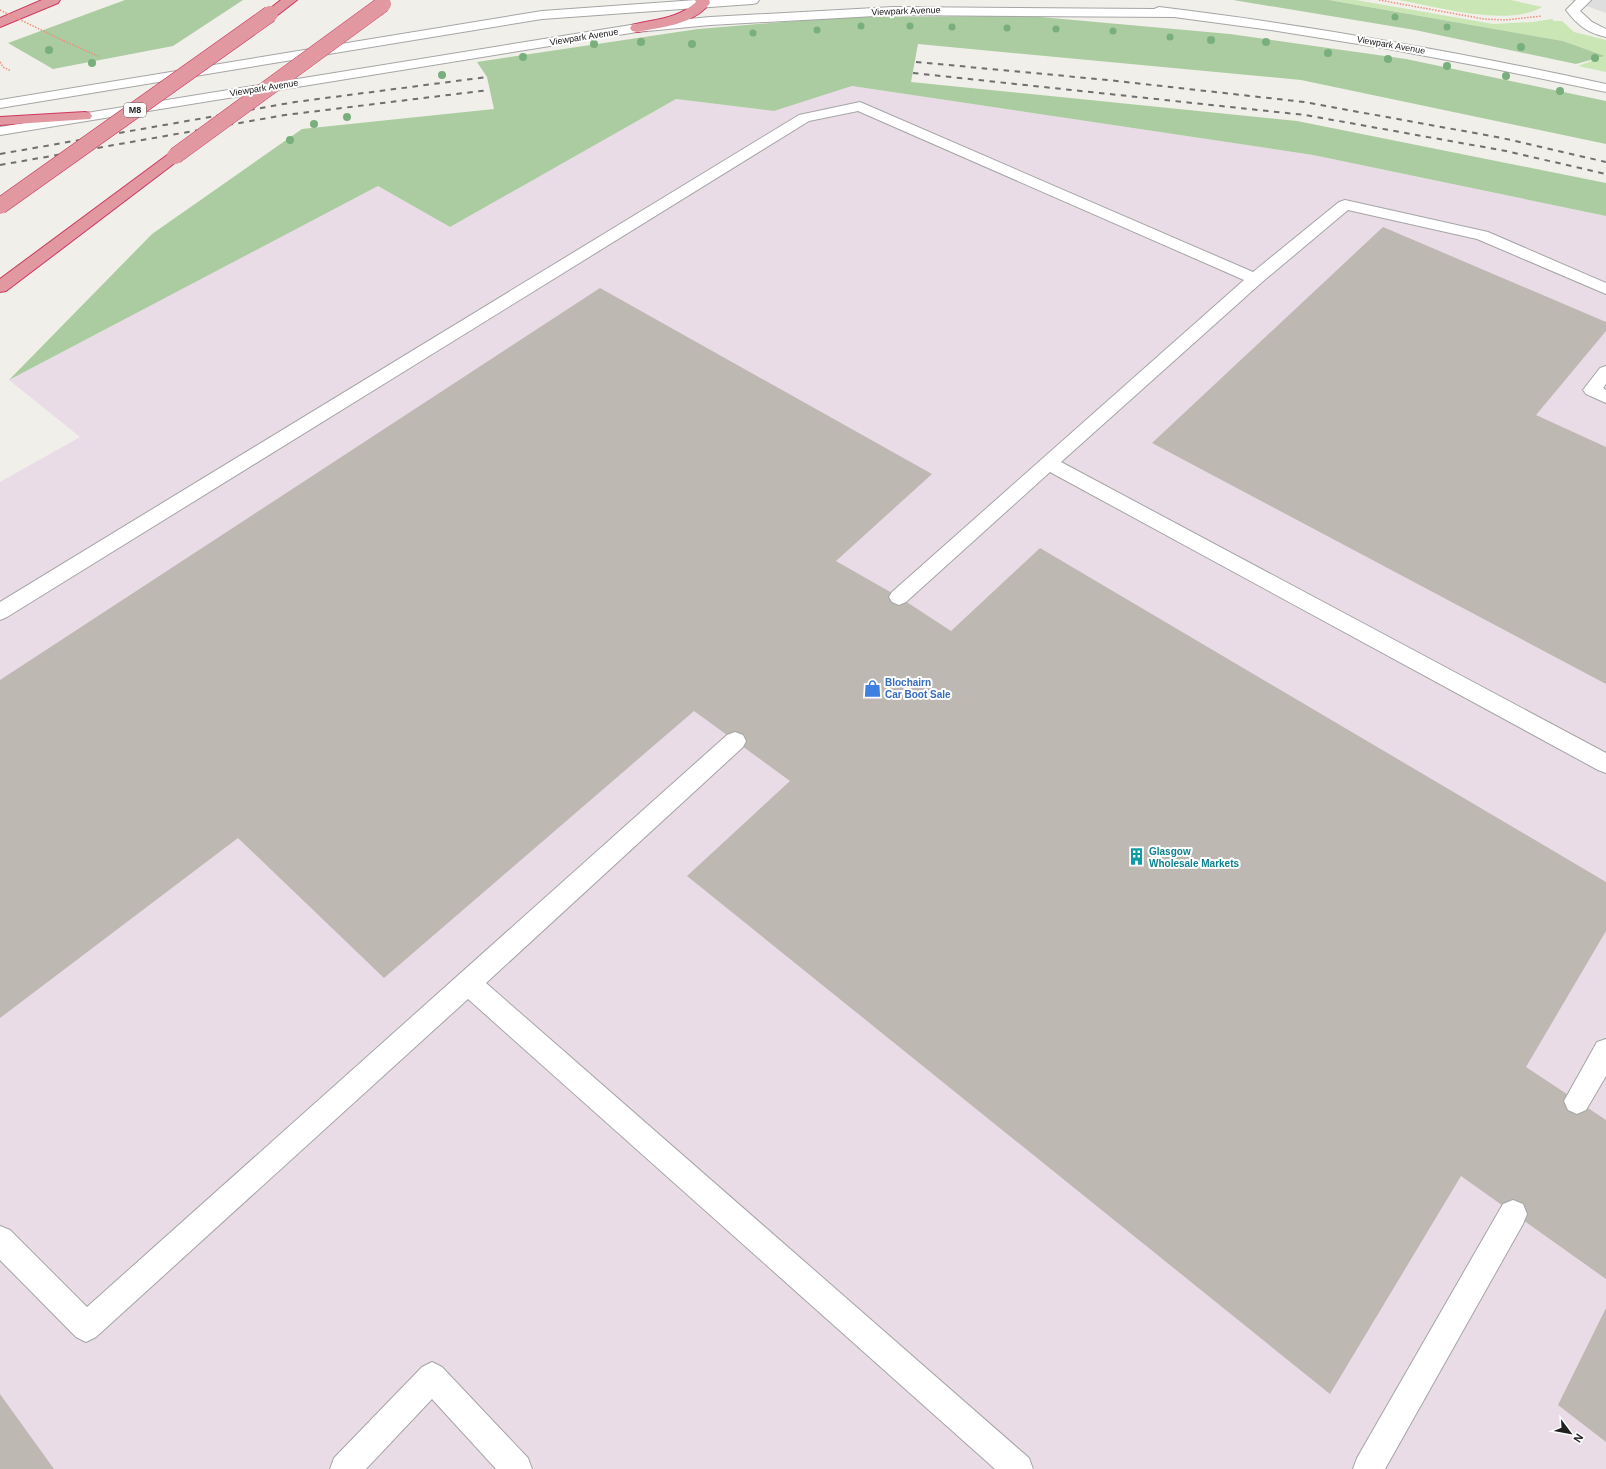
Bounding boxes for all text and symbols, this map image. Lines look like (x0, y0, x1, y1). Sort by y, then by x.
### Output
street label: Viewpark Avenue (871, 5, 941, 17)
street label: Viewpark Avenue (549, 27, 619, 47)
street label: Viewpark Avenue (1356, 34, 1426, 56)
street label: Viewpark Avenue (229, 78, 299, 98)
road number: M8 (124, 103, 146, 117)
place label: Blochairn Car Boot Sale (885, 677, 951, 700)
shop icon: Blochairn Car Boot Sale (862, 678, 882, 698)
place label: Glasgow Wholesale Markets (1149, 846, 1239, 869)
building icon: Glasgow Wholesale Markets (1126, 847, 1146, 867)
north arrow (1550, 1413, 1590, 1453)
text: N (1571, 1432, 1586, 1445)

